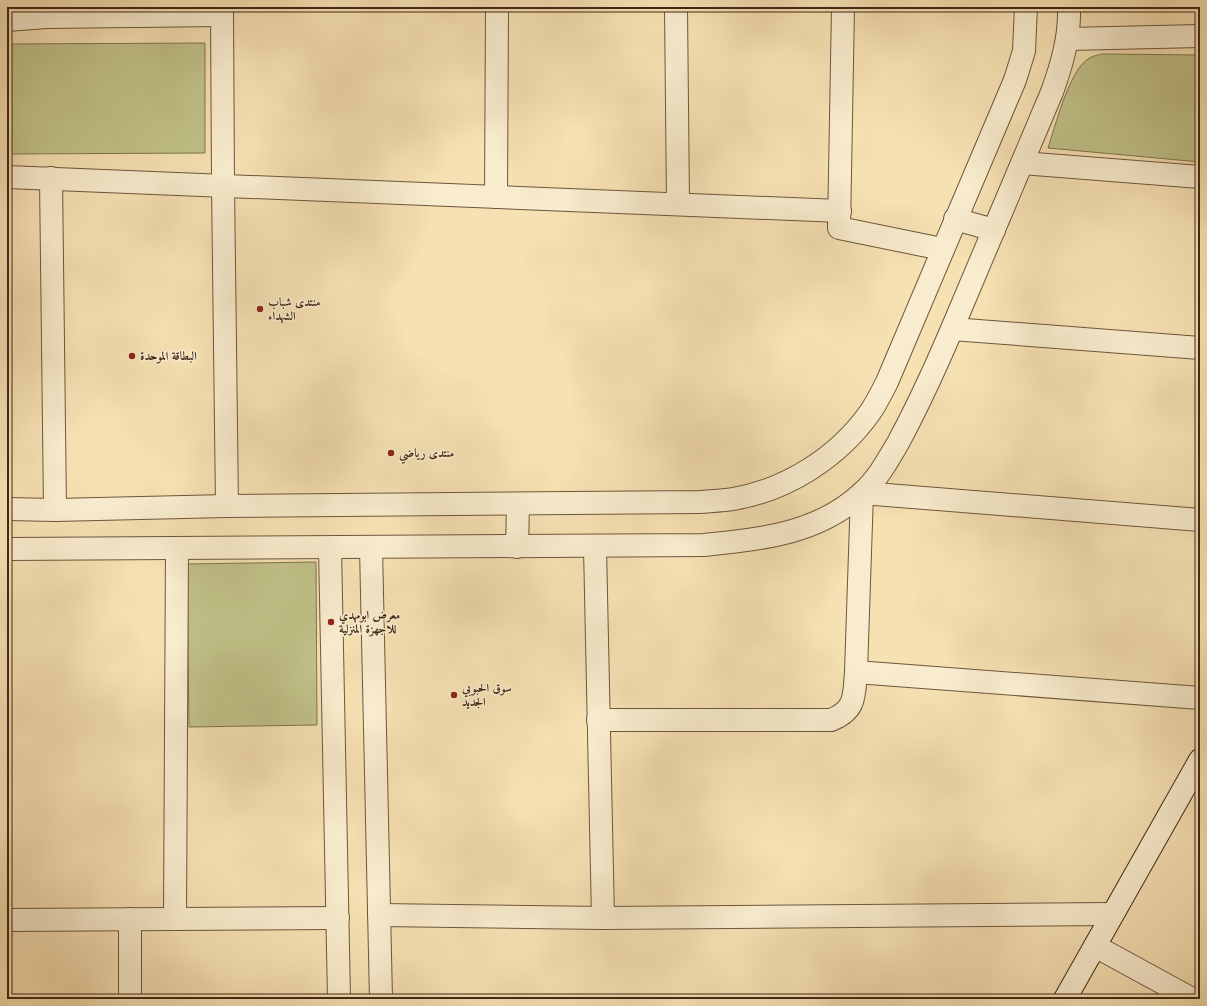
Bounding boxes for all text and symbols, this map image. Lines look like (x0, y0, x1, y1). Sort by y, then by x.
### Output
place label: منتدى شباب الشهداء (268, 296, 321, 324)
marker: منتدى شباب الشهداء (255, 304, 265, 314)
place label: البطاقة الموحدة (140, 350, 197, 364)
marker: البطاقة الموحدة (127, 351, 137, 361)
place label: منتدى رياضي (399, 447, 454, 464)
marker: منتدى رياضي (386, 448, 396, 458)
place label: معرض ابومهدي للاجهزة المنزلية (339, 610, 401, 637)
marker: معرض ابومهدي للاجهزة المنزلية (326, 617, 336, 627)
place label: سوق الحبوبي الجديد (461, 683, 512, 709)
marker: سوق الحبوبي الجديد (449, 690, 459, 700)

